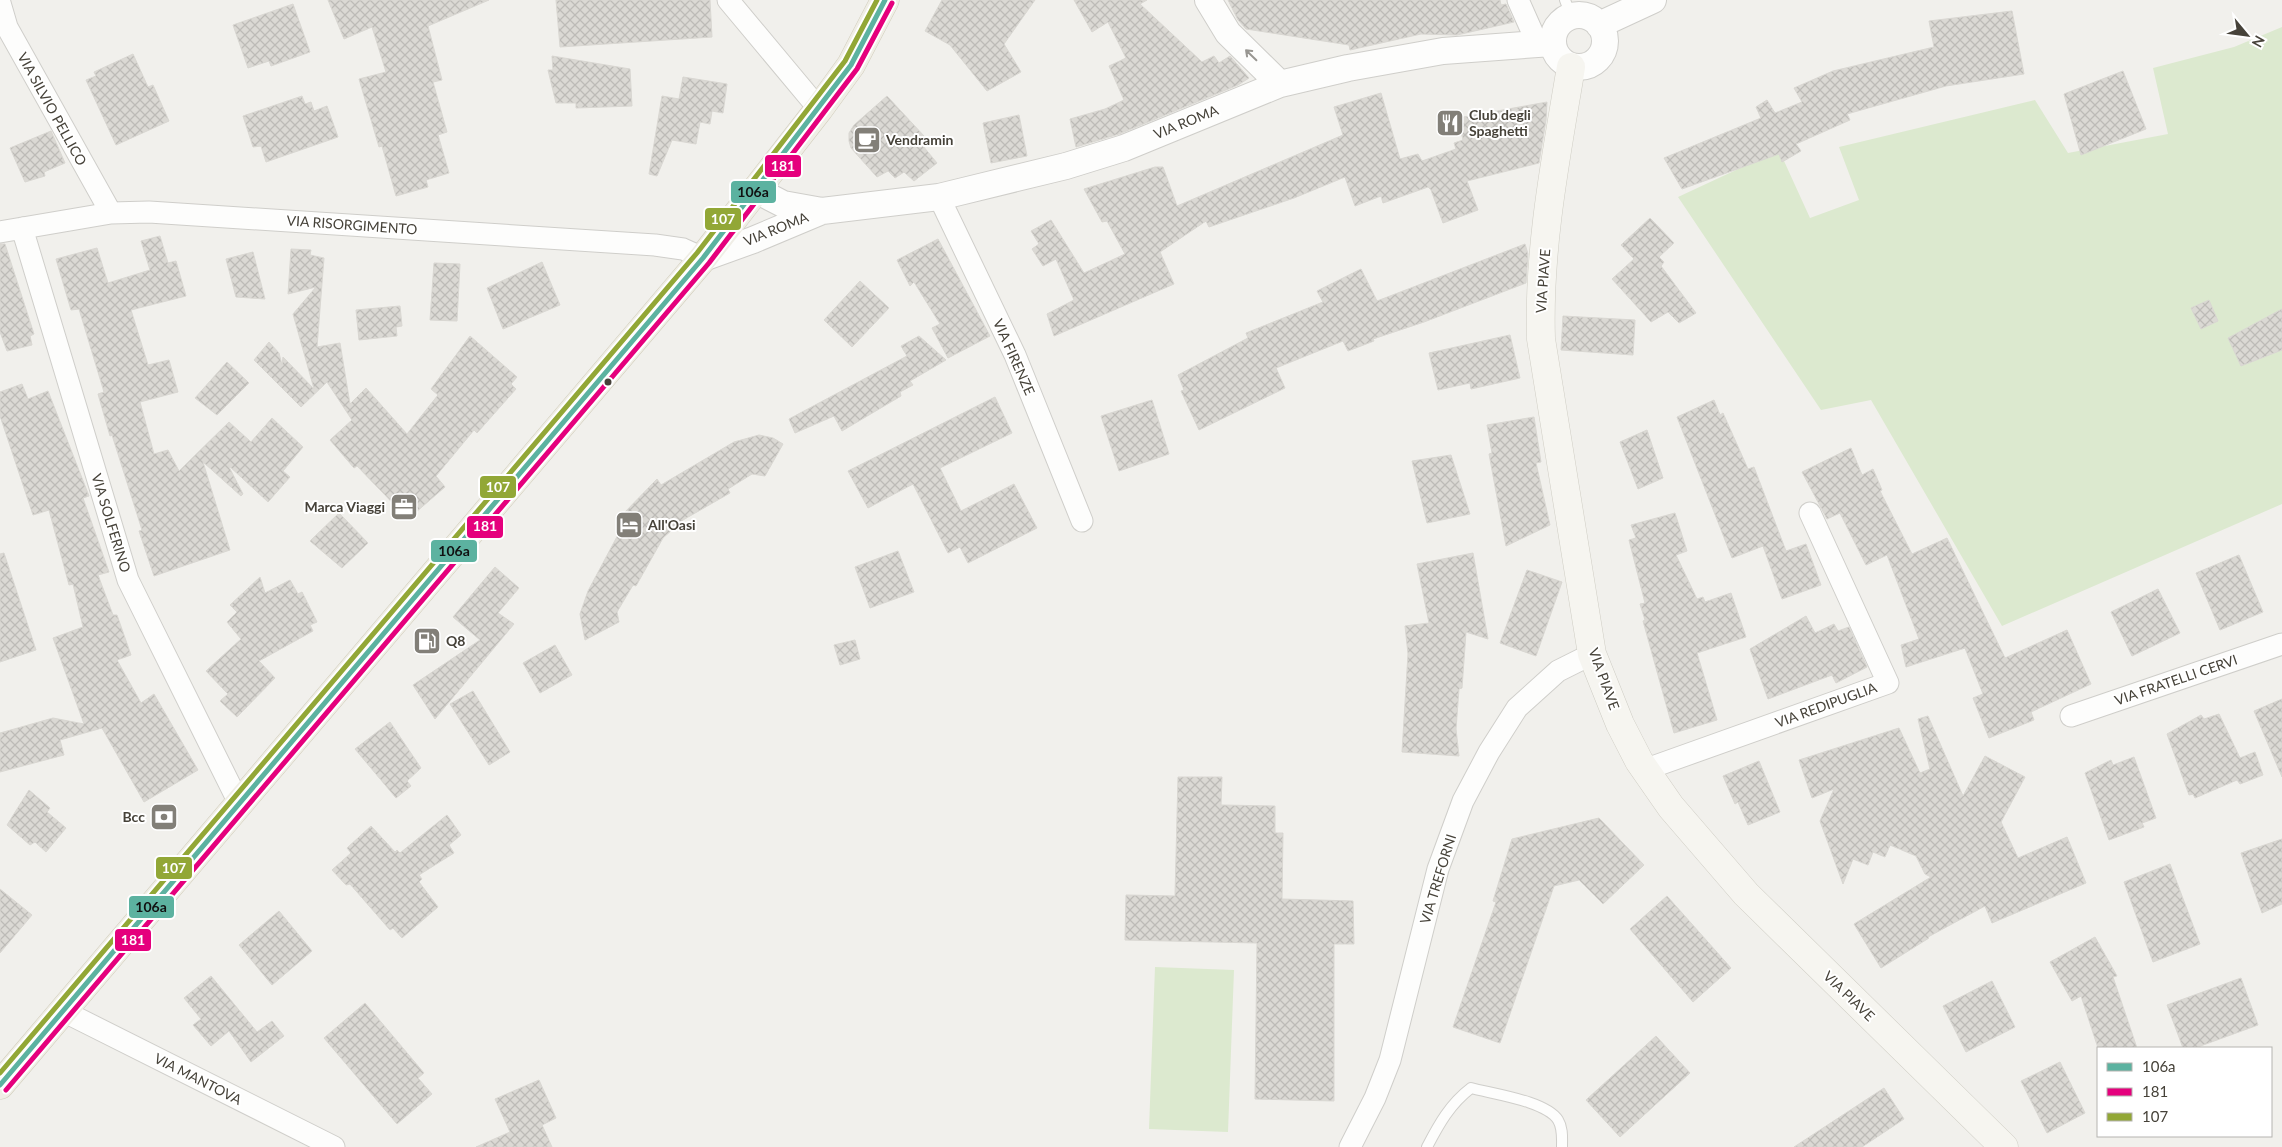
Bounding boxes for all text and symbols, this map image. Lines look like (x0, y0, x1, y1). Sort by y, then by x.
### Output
north arrow (2222, 10, 2272, 60)
text: N (2249, 33, 2269, 50)
street label: VIA SILVIO PELLICO (14, 49, 91, 168)
one-way arrow (1245, 49, 1257, 62)
street label: VIA ROMA (1151, 101, 1221, 142)
place label: Club degli Spaghetti (1469, 106, 1531, 139)
restaurant icon: Club degli Spaghetti (1435, 108, 1465, 138)
cafe icon: Vendramin (852, 125, 882, 155)
place label: Vendramin (885, 131, 953, 148)
line badge: 181 (764, 154, 802, 178)
text: 181 (771, 157, 795, 174)
line badge: 106a (730, 180, 777, 204)
text: 106a (737, 183, 769, 200)
line badge: 107 (704, 207, 742, 231)
street label: VIA ROMA (741, 208, 811, 249)
text: 107 (711, 210, 735, 227)
street label: VIA RISORGIMENTO (286, 211, 418, 238)
street label: VIA PIAVE (1532, 248, 1553, 314)
street label: VIA FIRENZE (990, 316, 1039, 398)
unlabelled marker (603, 377, 613, 387)
street label: VIA SOLFERINO (88, 471, 135, 574)
line badge: 107 (479, 475, 517, 499)
text: 107 (486, 478, 510, 495)
office icon: Marca Viaggi (389, 492, 419, 522)
place label: Marca Viaggi (304, 498, 385, 515)
hotel icon: All'Oasi (614, 510, 644, 540)
line badge: 181 (466, 515, 504, 539)
place label: All'Oasi (647, 516, 696, 533)
text: 181 (473, 517, 497, 534)
line badge: 106a (430, 539, 478, 563)
text: 106a (438, 542, 470, 559)
fuel station icon: Q8 (412, 626, 442, 656)
place label: Q8 (446, 632, 465, 649)
street label: VIA PIAVE (1585, 646, 1624, 712)
street label: VIA FRATELLI CERVI (2112, 651, 2239, 709)
street label: VIA REDIPUGLIA (1773, 678, 1879, 731)
bank icon: Bcc (149, 802, 179, 832)
place label: Bcc (123, 808, 145, 825)
street label: VIA TREFORNI (1416, 832, 1459, 926)
line badge: 107 (155, 856, 193, 880)
text: 107 (162, 859, 186, 876)
line badge: 106a (128, 895, 175, 919)
text: 106a (135, 898, 167, 915)
line badge: 181 (114, 928, 152, 952)
text: 181 (121, 931, 145, 948)
street label: VIA PIAVE (1820, 967, 1878, 1024)
legend (2097, 1047, 2272, 1137)
street label: VIA MANTOVA (152, 1049, 245, 1108)
text: 106a (2142, 1057, 2176, 1075)
text: 181 (2142, 1082, 2168, 1100)
text: 107 (2142, 1107, 2168, 1125)

